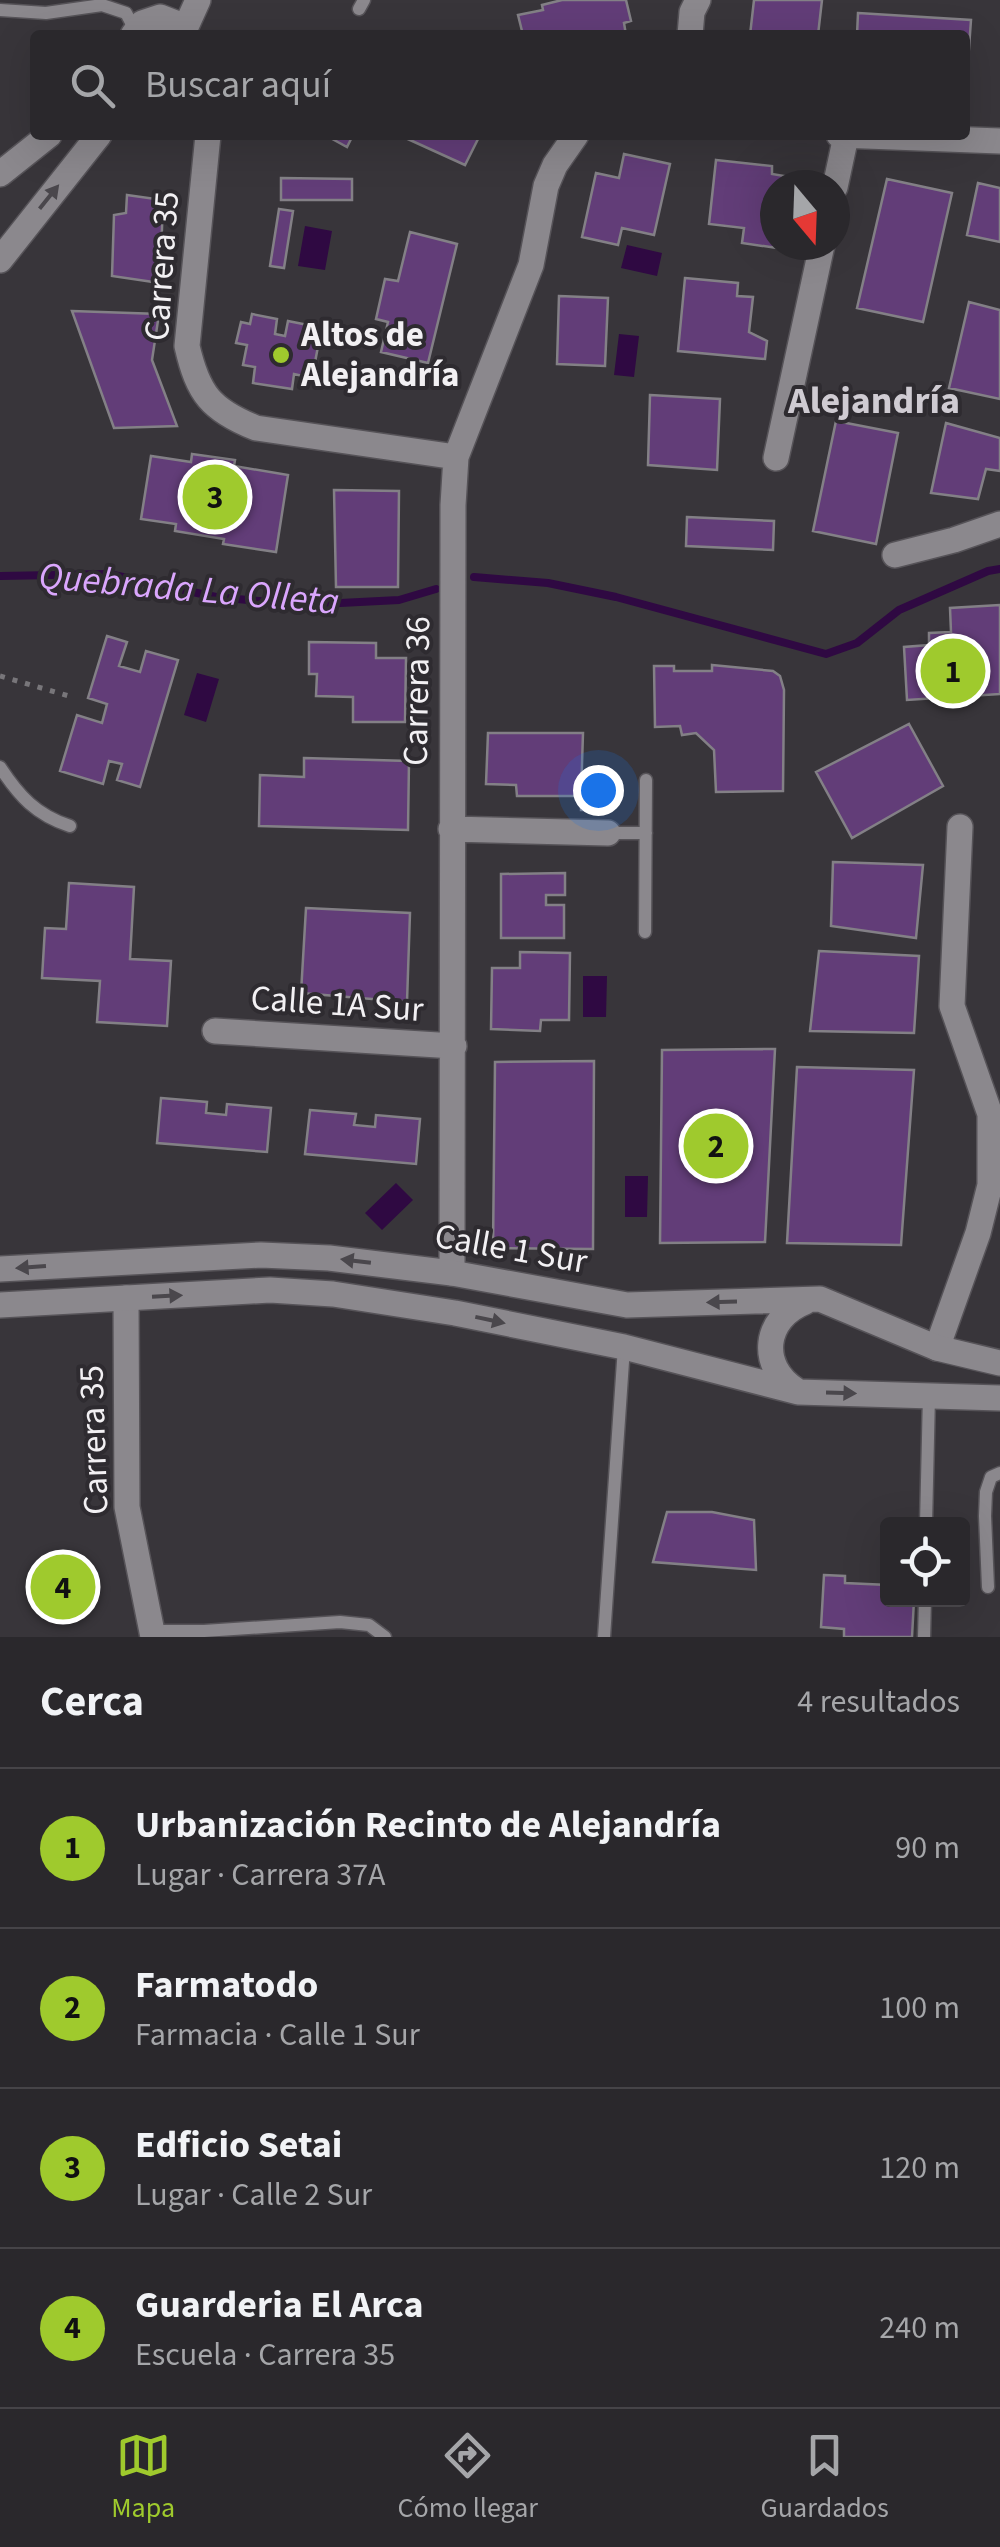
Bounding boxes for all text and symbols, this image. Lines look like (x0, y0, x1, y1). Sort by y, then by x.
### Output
search box (30, 30, 970, 140)
icon: search (65, 58, 120, 113)
text: Buscar aquí (145, 58, 331, 112)
north arrow (760, 170, 850, 260)
one-way arrow (38, 185, 59, 210)
street label: Carrera 35 (132, 190, 192, 342)
place label: Altos de Alejandría (300, 310, 459, 400)
marker: Altos de Alejandría (270, 344, 292, 366)
district label: Alejandría (787, 374, 960, 428)
pin: 3 (182, 460, 248, 534)
water label: Quebrada La Olleta (36, 549, 342, 629)
street label: Carrera 36 (391, 616, 443, 766)
pin: 1 (920, 634, 986, 708)
your location (573, 765, 624, 816)
street label: Calle 1A Sur (249, 973, 426, 1035)
pin: 2 (684, 1108, 748, 1184)
street label: Calle 1 Sur (431, 1211, 592, 1287)
one-way arrow (339, 1253, 371, 1269)
one-way arrow (15, 1259, 47, 1275)
one-way arrow (152, 1287, 184, 1303)
one-way arrow (706, 1295, 738, 1311)
one-way arrow (475, 1312, 506, 1328)
street label: Carrera 35 (66, 1364, 122, 1516)
one-way arrow (826, 1385, 858, 1401)
map controls (880, 1517, 970, 1607)
button: locate (880, 1517, 970, 1607)
pin: 4 (30, 1550, 96, 1624)
text: Cerca (40, 1672, 144, 1732)
text: 4 resultados (797, 1679, 960, 1725)
text: Urbanización Recinto de Alejandría (135, 1798, 721, 1852)
text: 1 (64, 1825, 81, 1871)
text: 90 m (895, 1825, 960, 1871)
text: Lugar · Carrera 37A (135, 1852, 385, 1898)
text: Farmatodo (135, 1958, 318, 2012)
text: 2 (64, 1985, 81, 2031)
text: 100 m (879, 1985, 960, 2031)
text: Farmacia · Calle 1 Sur (135, 2012, 420, 2058)
text: Edficio Setai (135, 2118, 342, 2172)
text: 3 (64, 2145, 81, 2191)
text: 120 m (879, 2145, 960, 2191)
text: Lugar · Calle 2 Sur (135, 2172, 372, 2218)
text: Guarderia El Arca (135, 2278, 424, 2332)
text: 4 (64, 2305, 81, 2351)
text: 240 m (879, 2305, 960, 2351)
text: Escuela · Carrera 35 (135, 2332, 395, 2378)
tab: Mapa (111, 2428, 175, 2528)
tab: Cómo llegar (398, 2428, 538, 2528)
tab: Guardados (761, 2428, 889, 2528)

